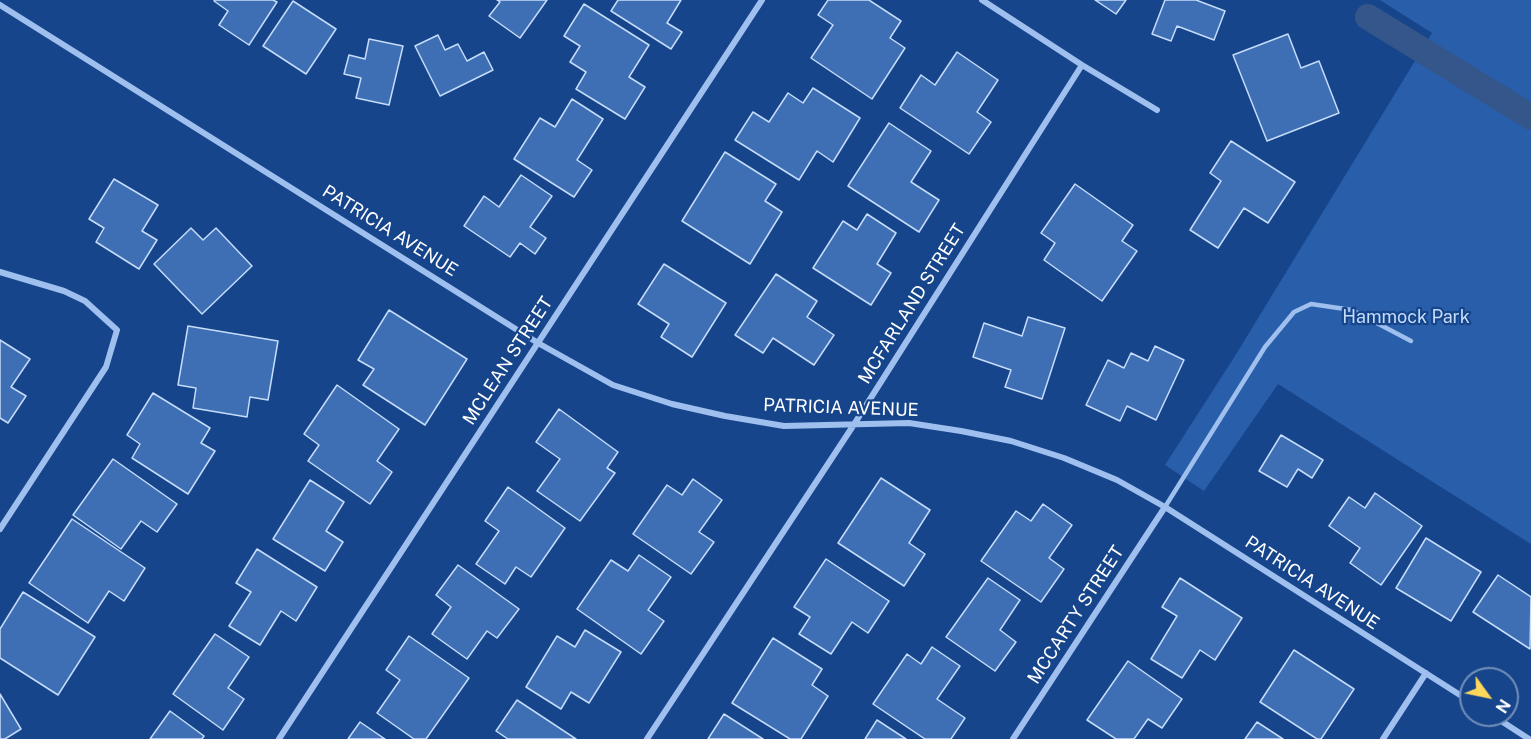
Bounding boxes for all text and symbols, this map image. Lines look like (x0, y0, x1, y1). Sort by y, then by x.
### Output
street label: PATRICIA AVENUE (318, 181, 462, 281)
street label: MCFARLAND STREET (854, 220, 970, 388)
street label: MCLEAN STREET (458, 293, 558, 429)
park label: Hammock Park (1342, 306, 1470, 328)
street label: PATRICIA AVENUE (763, 394, 919, 422)
street label: PATRICIA AVENUE (1241, 532, 1383, 634)
street label: MCCARTY STREET (1023, 542, 1129, 688)
north arrow (1459, 667, 1519, 727)
text: N (1491, 696, 1514, 716)

